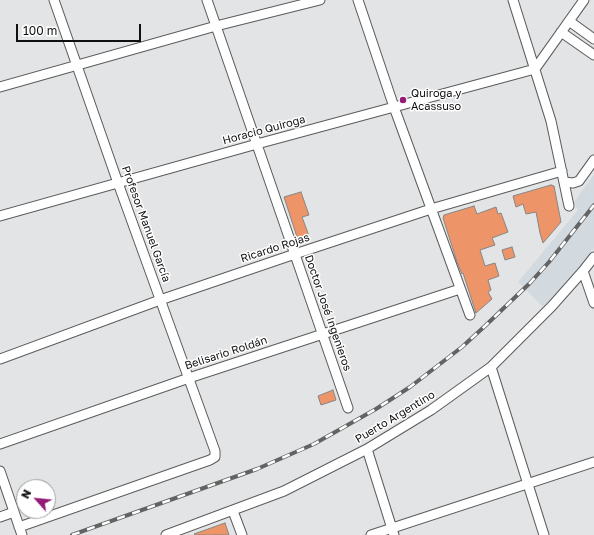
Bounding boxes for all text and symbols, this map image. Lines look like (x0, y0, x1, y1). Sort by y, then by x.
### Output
scale bar (18, 16, 143, 42)
text: 100 m (23, 23, 57, 38)
place label: Quiroga y Acassuso (411, 87, 461, 113)
marker: Quiroga y Acassuso (398, 95, 408, 105)
street label: Horacio Quiroga (221, 113, 307, 147)
street label: Profesor Manuel García (119, 164, 173, 284)
street label: Ricardo Rojas (239, 231, 311, 265)
street label: Doctor José Ingenieros (302, 253, 354, 373)
street label: Belisario Roldán (183, 333, 269, 373)
street label: Puerto Argentino (353, 388, 437, 446)
north arrow (16, 479, 56, 519)
text: N (18, 487, 33, 500)

